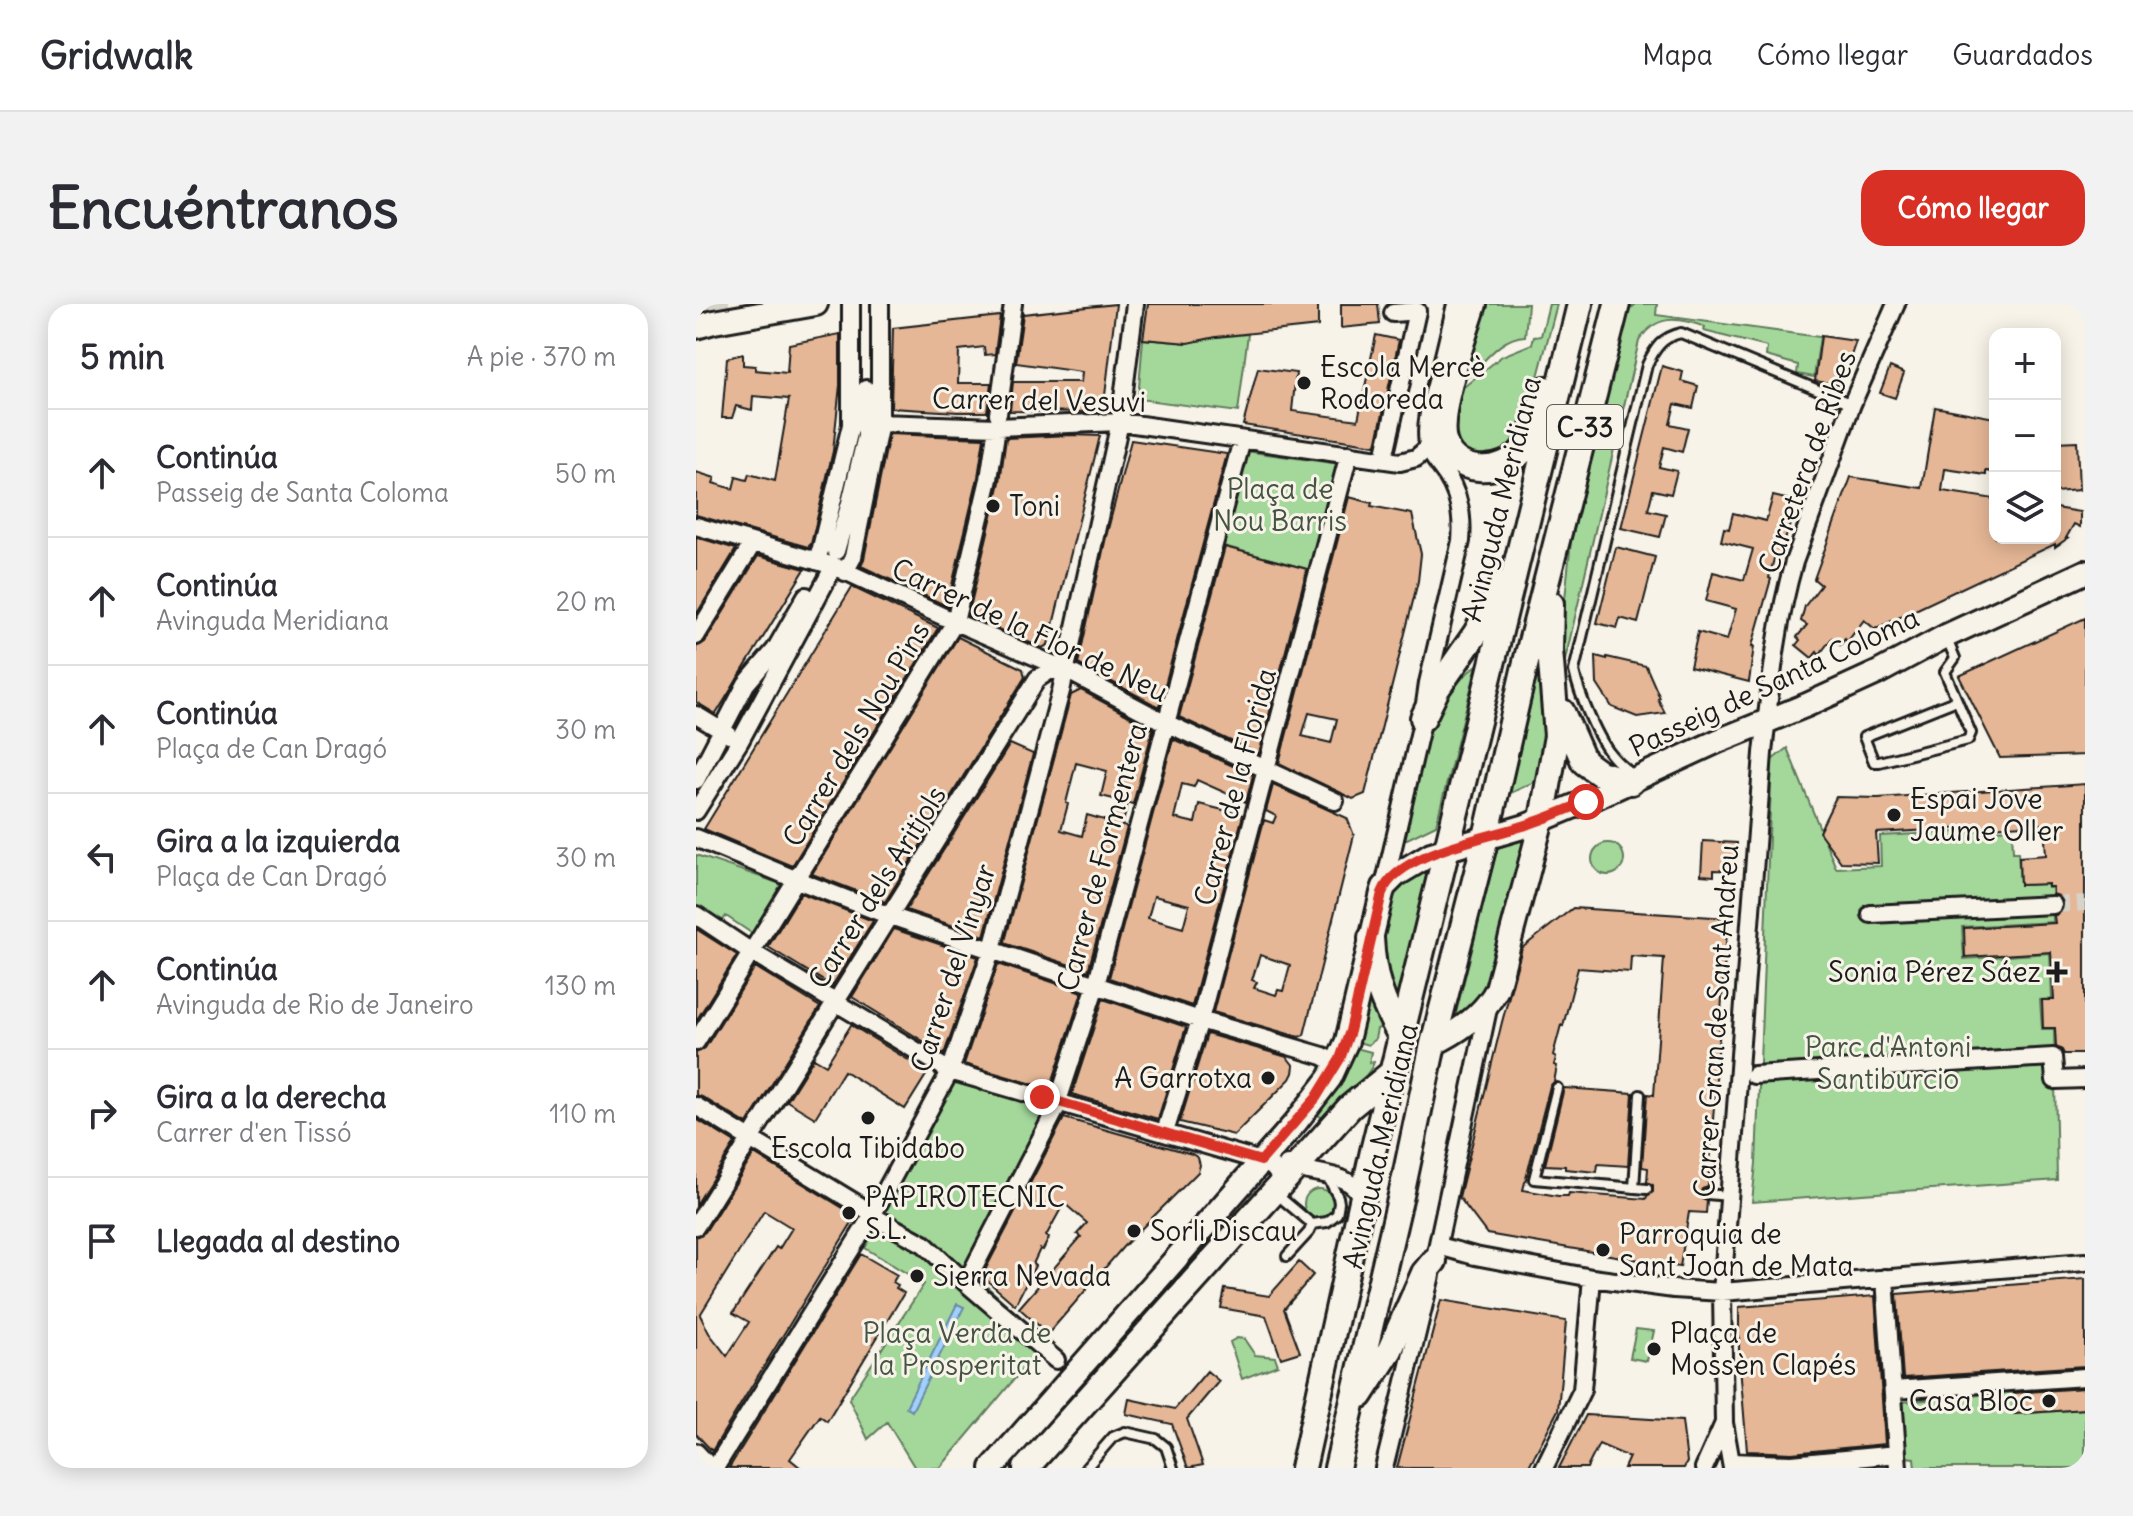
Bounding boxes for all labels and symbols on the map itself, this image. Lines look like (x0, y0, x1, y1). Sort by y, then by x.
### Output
street label: Carretera de Ribes (1750, 346, 1864, 578)
place label: Escola Mercè Rodoreda (1320, 349, 1485, 417)
street label: Avinguda Meridiana (1453, 373, 1549, 625)
marker: Escola Mercè Rodoreda (1295, 374, 1313, 392)
street label: Carrer del Vesuvi (932, 380, 1146, 420)
road number: C-33 (1547, 405, 1623, 449)
park label: Plaça de Nou Barris (1213, 471, 1347, 539)
place label: Toni (1009, 488, 1060, 524)
marker: Toni (984, 497, 1002, 515)
street label: Carrer de la Flor de Neu (886, 550, 1174, 710)
street label: Passeig de Santa Coloma (1623, 599, 1925, 765)
street label: Carrer dels Nou Pins (775, 615, 937, 853)
street label: Carrer de la Florida (1186, 664, 1284, 910)
street label: Carrer de Formentera (1049, 719, 1155, 995)
street label: Carrer dels Aritjols (800, 779, 954, 995)
place label: Espai Jove Jaume Oller (1910, 781, 2063, 849)
route start (1568, 784, 1604, 820)
marker: Espai Jove Jaume Oller (1885, 806, 1903, 824)
street label: Carrer Gran de Sant Andreu (1686, 843, 1746, 1199)
street label: Carrer del Vinyar (902, 859, 1004, 1077)
place label: Sonia Pérez Sáez (1828, 954, 2041, 990)
marker: Sonia Pérez Sáez (2048, 963, 2066, 981)
street label: Avinguda Meridiana (1334, 1020, 1426, 1272)
park label: Parc d'Antoni Santiburcio (1805, 1029, 1971, 1097)
place label: A Garrotxa (1114, 1060, 1252, 1096)
marker: A Garrotxa (1259, 1069, 1277, 1087)
route end (1024, 1079, 1060, 1115)
marker: Escola Tibidabo (859, 1109, 877, 1127)
place label: Escola Tibidabo (771, 1130, 965, 1166)
place label: PAPIROTECNIC S.L. (865, 1179, 1065, 1247)
marker: PAPIROTECNIC S.L. (840, 1204, 858, 1222)
place label: Sorli Discau (1150, 1213, 1297, 1249)
place label: Parroquia de Sant Joan de Mata (1619, 1216, 1853, 1284)
marker: Sorli Discau (1125, 1222, 1143, 1240)
marker: Parroquia de Sant Joan de Mata (1594, 1241, 1612, 1259)
place label: Sierra Nevada (933, 1258, 1111, 1294)
marker: Sierra Nevada (908, 1267, 926, 1285)
park label: Plaça Verda de la Prosperitat (863, 1315, 1051, 1383)
place label: Plaça de Mossèn Clapés (1670, 1315, 1856, 1383)
marker: Plaça de Mossèn Clapés (1645, 1340, 1663, 1358)
place label: Casa Bloc (1909, 1383, 2033, 1419)
marker: Casa Bloc (2040, 1392, 2058, 1410)

